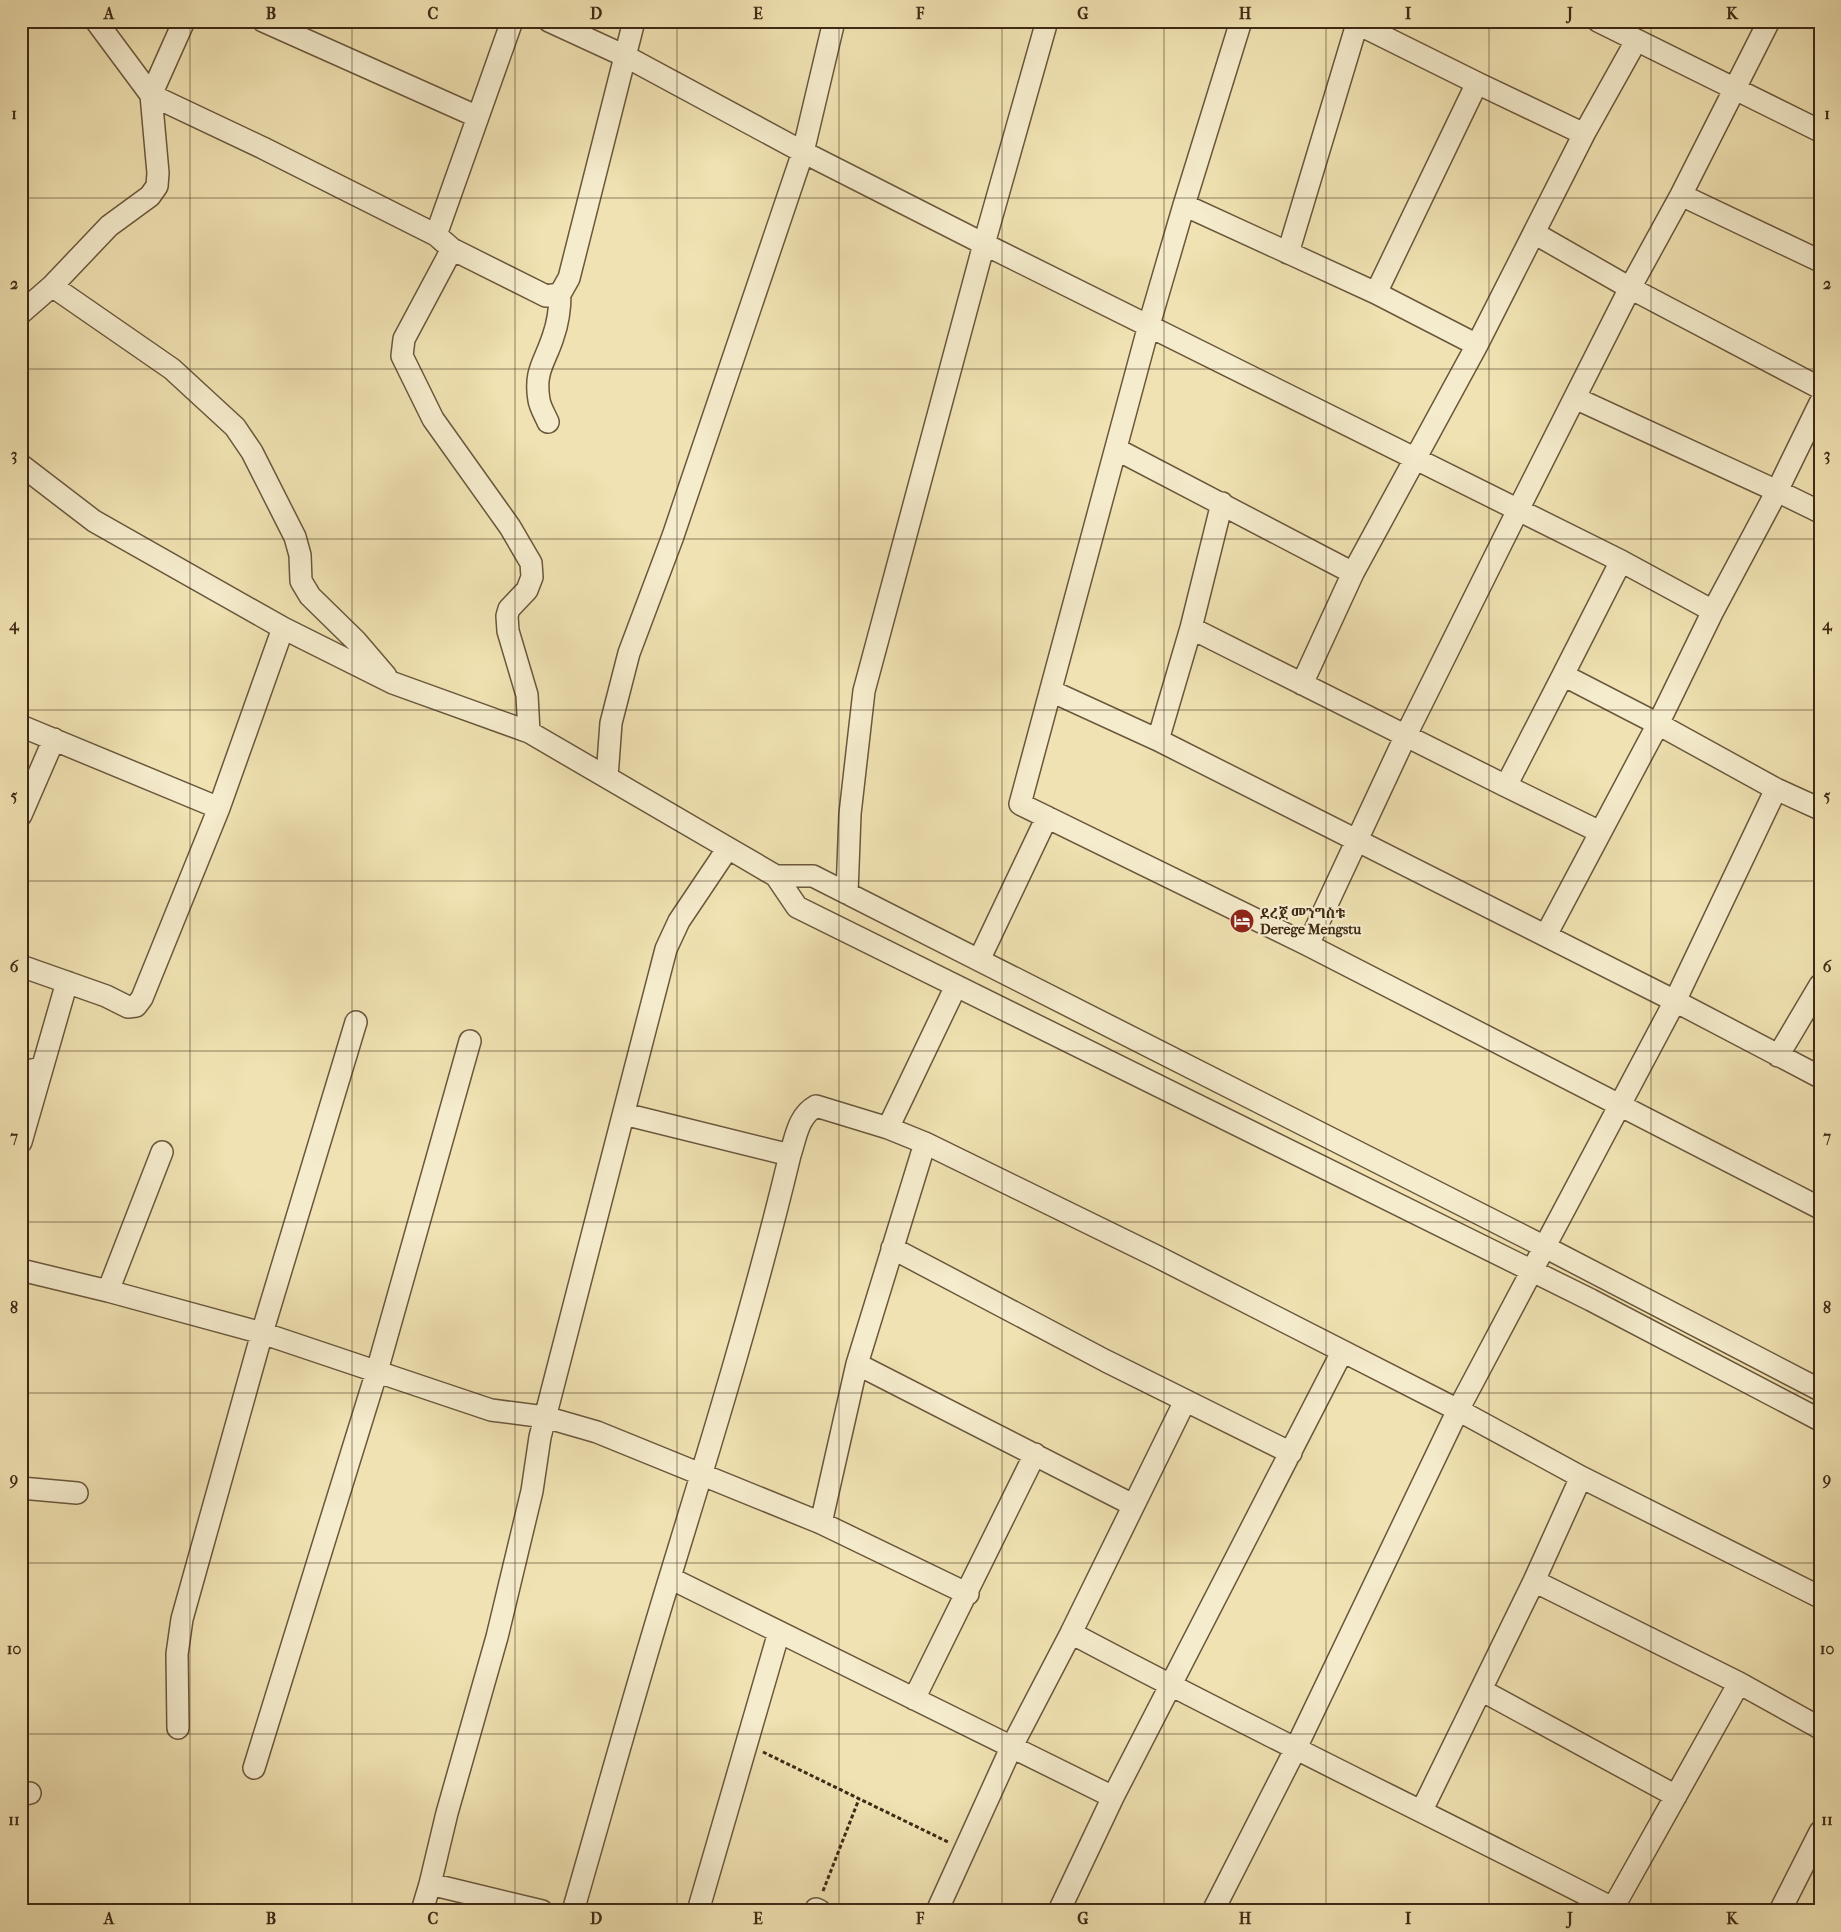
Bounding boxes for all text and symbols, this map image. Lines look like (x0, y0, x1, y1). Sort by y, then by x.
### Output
text: A (103, 4, 115, 23)
text: B (266, 4, 276, 23)
text: C (428, 4, 439, 23)
text: D (590, 4, 602, 23)
text: E (753, 4, 763, 23)
text: F (915, 4, 925, 23)
text: G (1077, 4, 1089, 23)
text: H (1239, 4, 1252, 23)
text: I (1405, 4, 1412, 23)
text: J (1565, 4, 1573, 24)
text: K (1726, 4, 1739, 23)
text: 1 (11, 104, 17, 123)
text: 1 (1824, 104, 1830, 123)
text: 2 (10, 274, 18, 293)
text: 2 (1823, 274, 1831, 293)
text: 3 (11, 445, 17, 465)
text: 3 (1824, 445, 1830, 465)
text: 4 (8, 615, 20, 635)
text: 4 (1821, 615, 1833, 635)
text: 5 (11, 786, 18, 805)
text: 5 (1824, 786, 1831, 805)
place label: ደረጀ መንግስቱ Derege Mengstu (1260, 905, 1361, 938)
hotel icon: ደረጀ መንግስቱ Derege Mengstu (1229, 908, 1255, 934)
text: 6 (10, 957, 19, 976)
text: 6 (1823, 957, 1832, 976)
text: 7 (9, 1127, 18, 1146)
text: 7 (1822, 1127, 1831, 1146)
text: 8 (10, 1298, 18, 1317)
text: 8 (1823, 1298, 1831, 1317)
text: 9 (9, 1469, 18, 1489)
text: 9 (1822, 1469, 1831, 1489)
text: 10 (7, 1639, 21, 1658)
text: 10 (1820, 1639, 1834, 1658)
text: 11 (8, 1810, 20, 1829)
text: 11 (1821, 1810, 1833, 1829)
text: A (103, 1909, 115, 1928)
text: B (266, 1909, 276, 1928)
text: C (428, 1909, 439, 1928)
text: D (590, 1909, 602, 1928)
text: E (753, 1909, 763, 1928)
text: F (915, 1909, 925, 1928)
text: G (1077, 1909, 1089, 1928)
text: H (1239, 1909, 1252, 1928)
text: I (1405, 1909, 1412, 1928)
text: J (1565, 1909, 1573, 1929)
text: K (1726, 1909, 1739, 1928)

